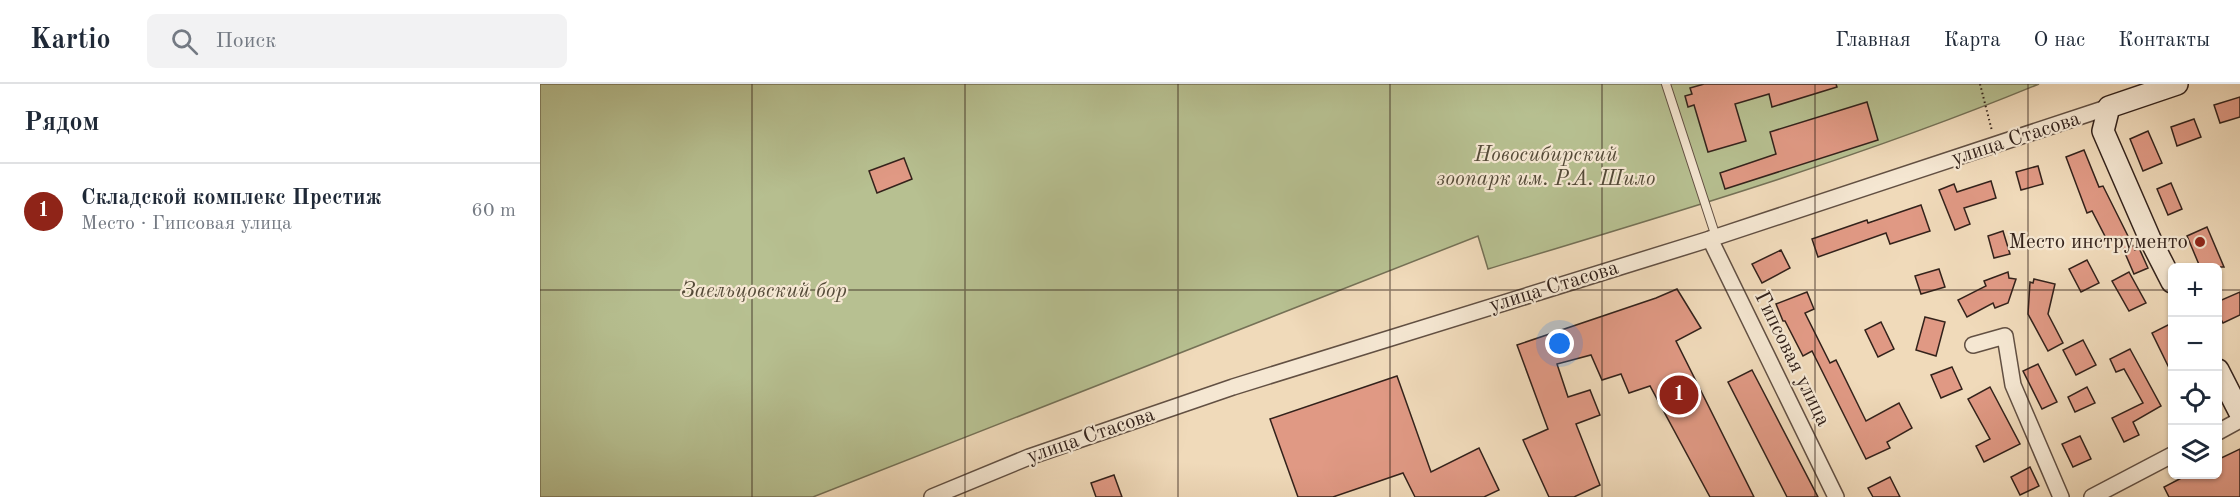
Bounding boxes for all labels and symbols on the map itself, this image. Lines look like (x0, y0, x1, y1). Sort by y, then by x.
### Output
street label: улица Стасова (1949, 108, 2083, 170)
park label: Новосибирский зоопарк им. Р.А. Шило (1437, 145, 1655, 190)
place label: Место инструменто (2008, 232, 2188, 253)
marker: Место инструменто (2193, 235, 2207, 249)
street label: улица Стасова (1487, 257, 1621, 317)
park label: Заельцовский бор (681, 280, 847, 302)
street label: Гипсовая улица (1750, 288, 1834, 430)
your location (1545, 329, 1574, 358)
pin: 1 (1660, 372, 1698, 418)
street label: улица Стасова (1024, 404, 1158, 468)

